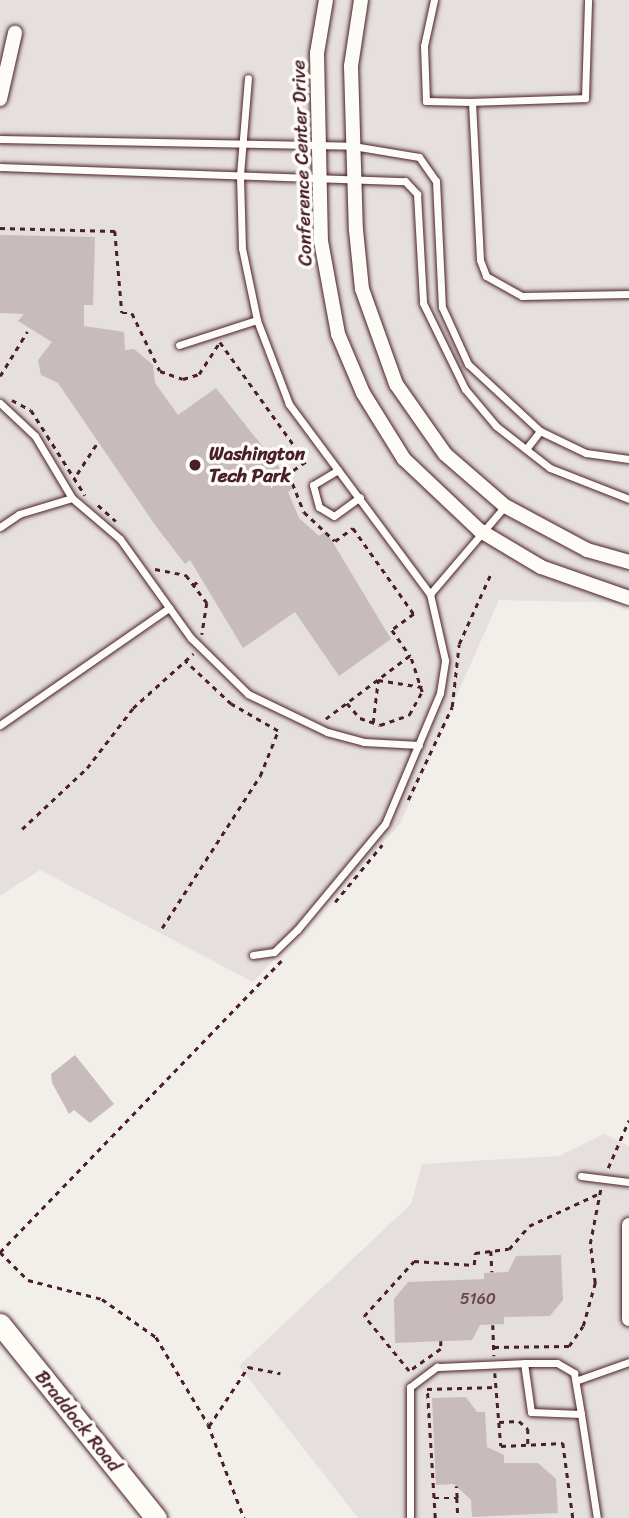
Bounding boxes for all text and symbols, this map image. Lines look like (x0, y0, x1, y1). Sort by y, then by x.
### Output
street label: Conference Center Drive (287, 59, 317, 267)
place label: Washington Tech Park (209, 443, 305, 487)
marker: Washington Tech Park (187, 457, 203, 473)
house number: 5160 (460, 1289, 496, 1309)
street label: Braddock Road (30, 1366, 126, 1476)

